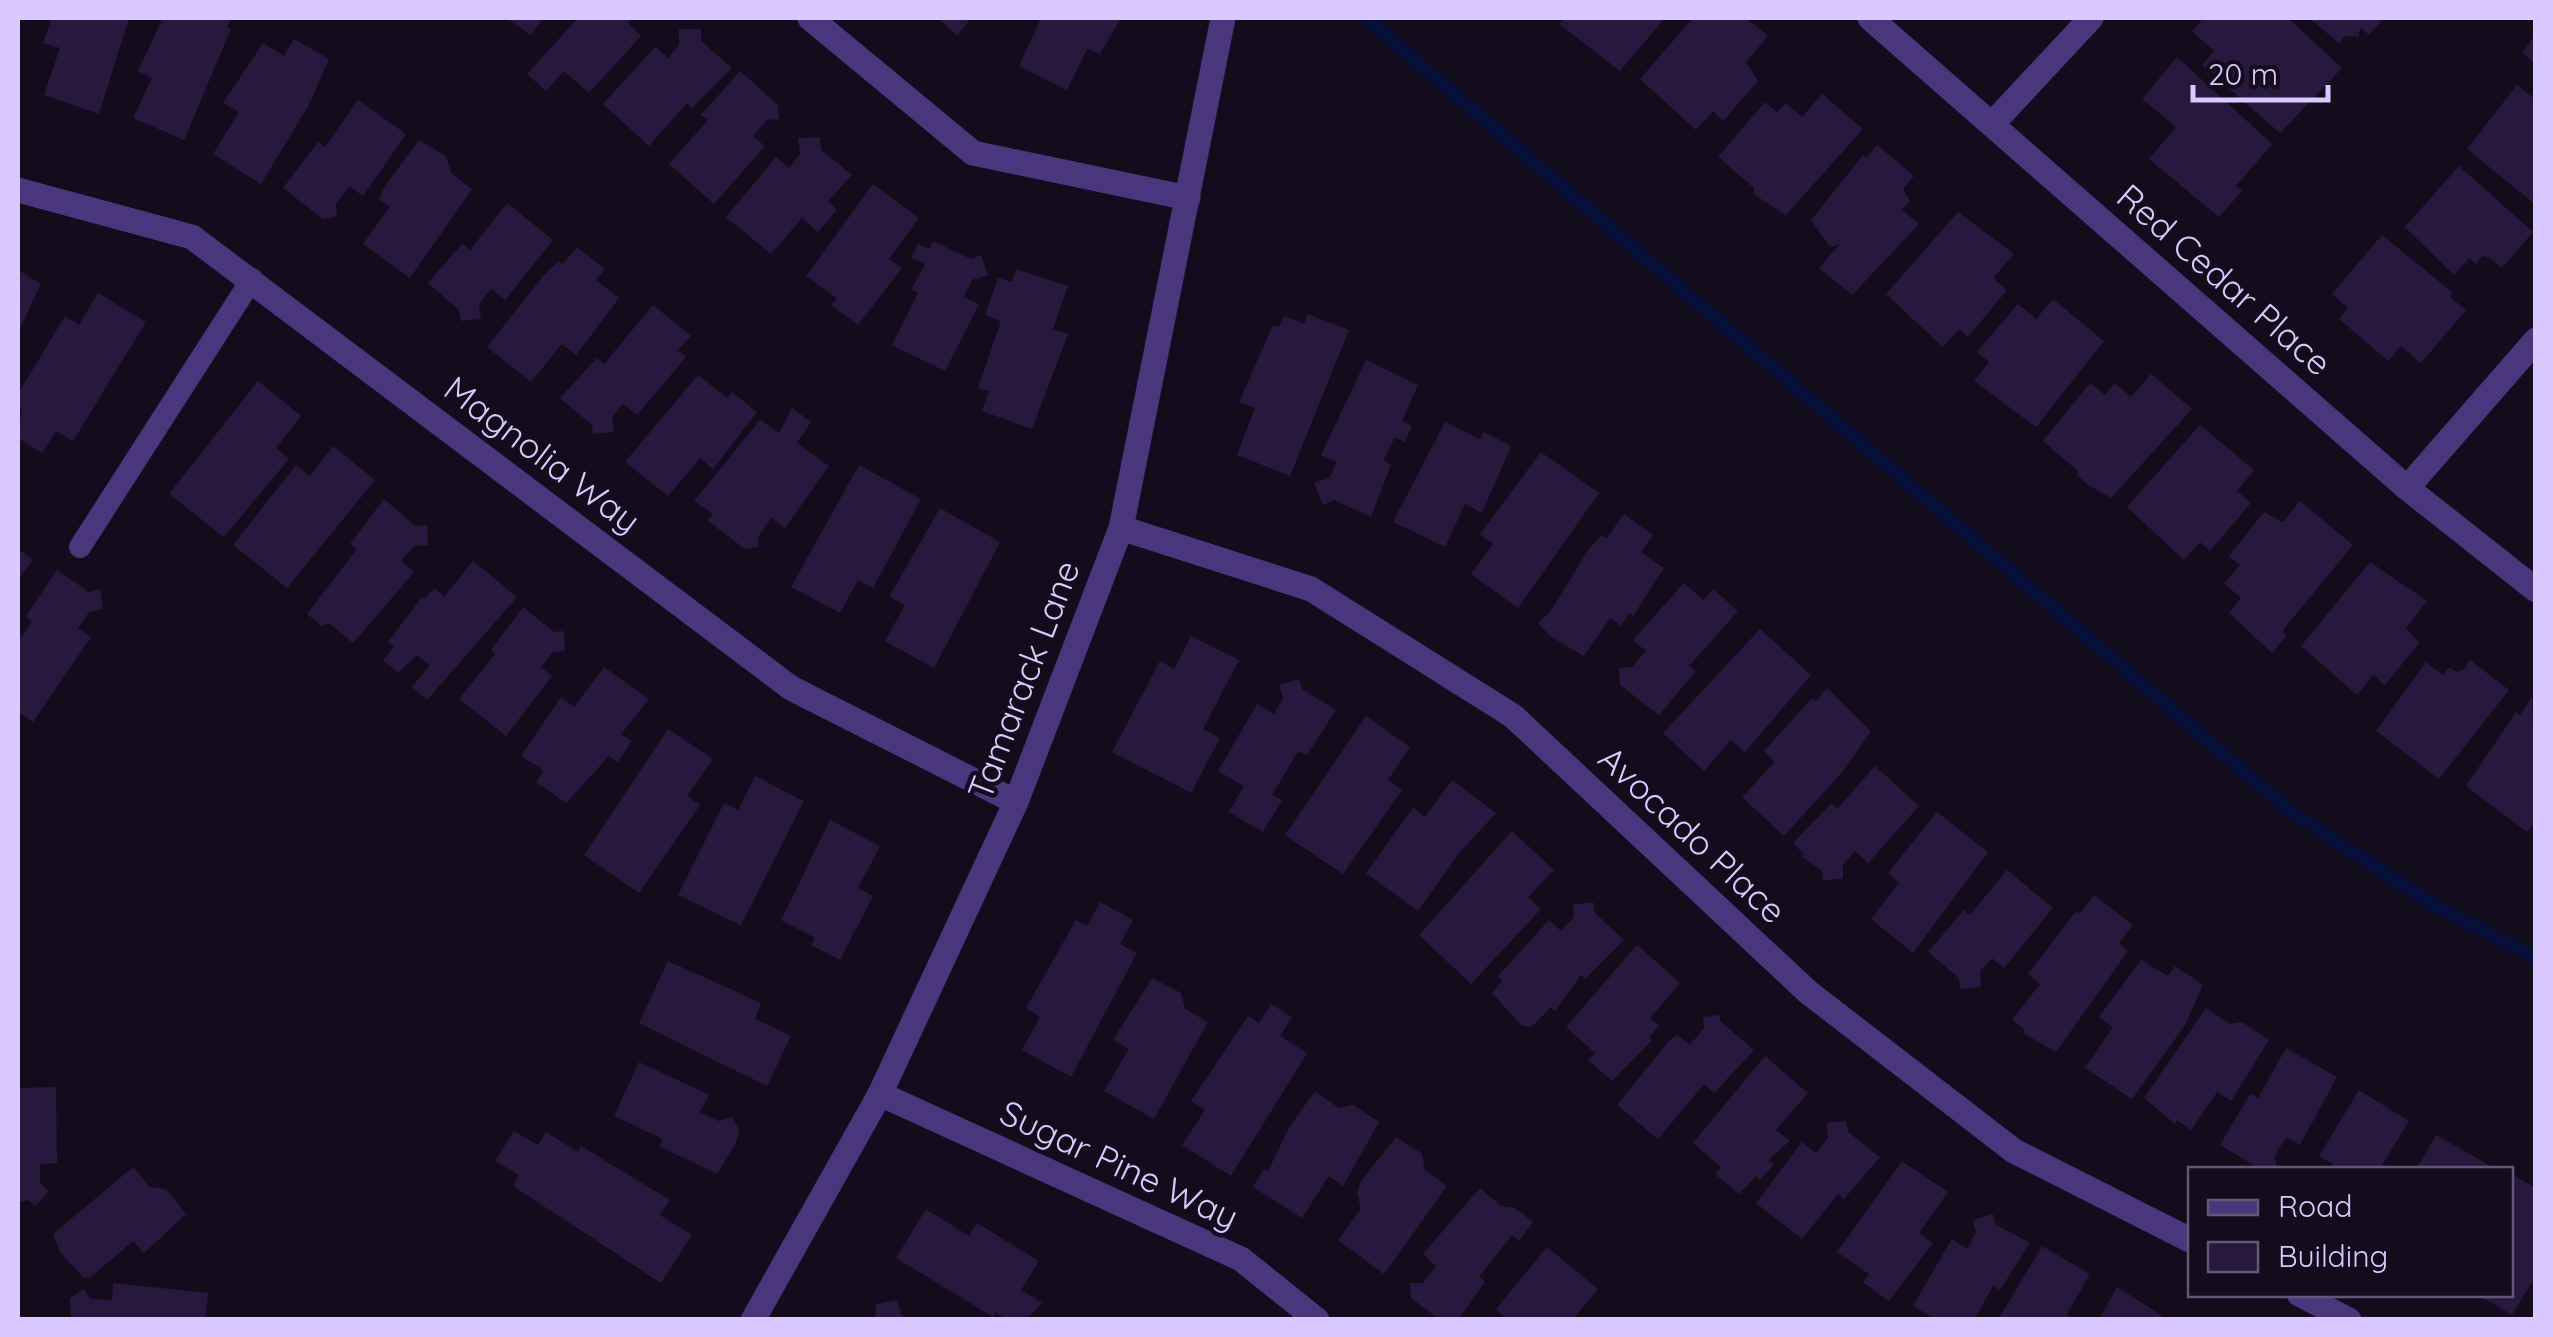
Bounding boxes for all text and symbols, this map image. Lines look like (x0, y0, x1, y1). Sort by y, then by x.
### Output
scale bar (2193, 40, 2328, 102)
text: 20 m (2208, 55, 2278, 93)
street label: Red Cedar Place (2108, 174, 2341, 384)
street label: Magnolia Way (436, 366, 649, 542)
street label: Tamarack Lane (957, 554, 1089, 805)
street label: Avocado Place (1590, 736, 1796, 932)
street label: Sugar Pine Way (993, 1090, 1245, 1238)
legend (2188, 1167, 2513, 1297)
text: Road (2278, 1187, 2352, 1225)
text: Building (2278, 1237, 2388, 1275)

